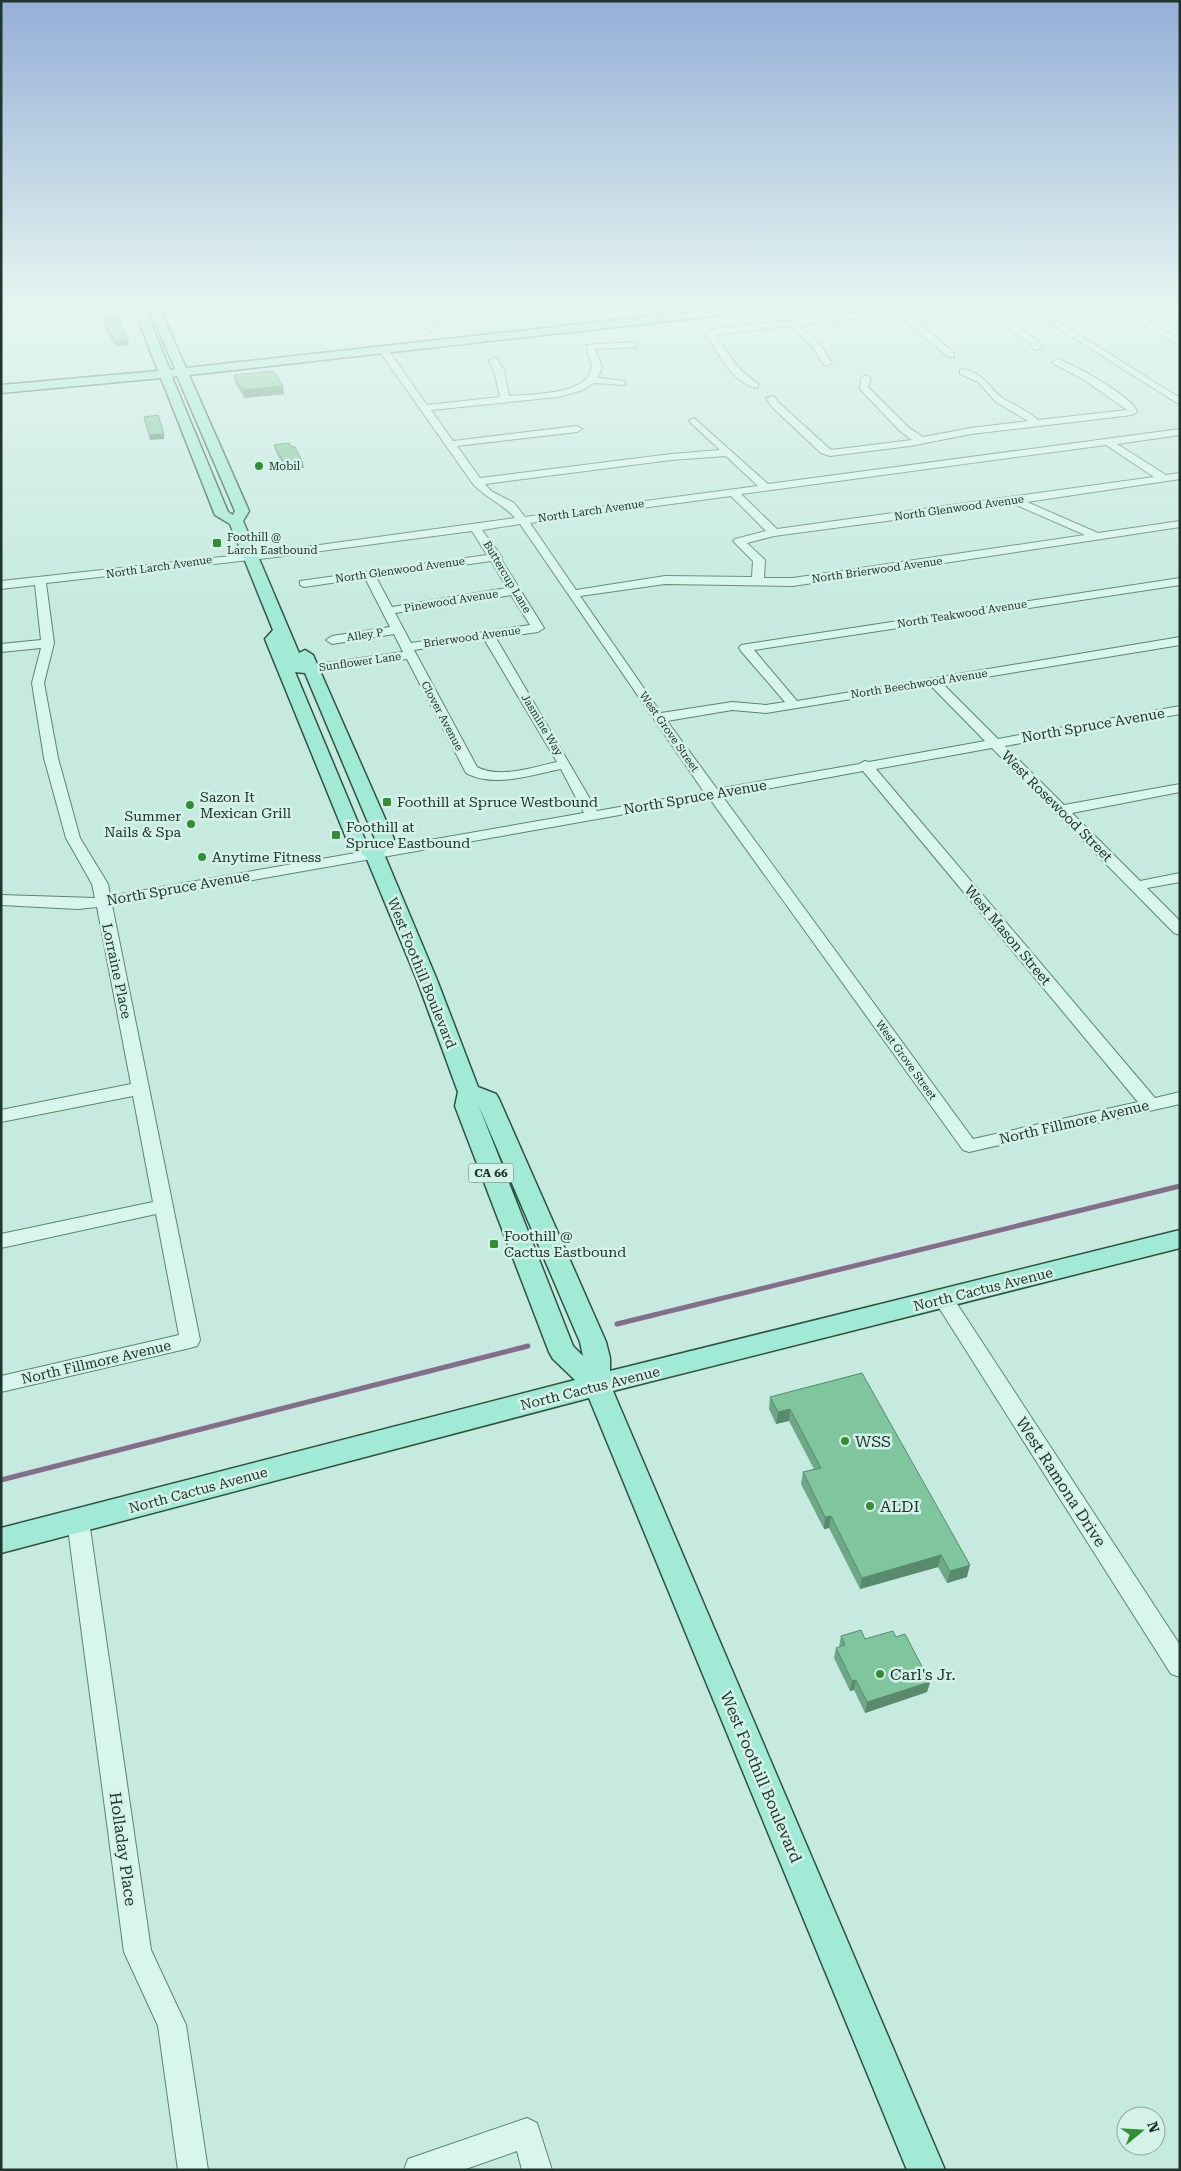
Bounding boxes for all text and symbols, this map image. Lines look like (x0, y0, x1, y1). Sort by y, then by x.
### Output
marker: Mobil (253, 460, 265, 472)
place label: Mobil (269, 460, 301, 473)
street label: North Glenwood Avenue (893, 492, 1025, 524)
street label: North Larch Avenue (537, 497, 645, 525)
place label: Foothill @ Larch Eastbound (227, 531, 318, 557)
marker: Foothill @ Larch Eastbound (211, 537, 223, 549)
street label: Buttercup Lane (480, 539, 534, 615)
street label: North Larch Avenue (105, 553, 213, 581)
street label: North Glenwood Avenue (334, 554, 466, 586)
street label: North Brierwood Avenue (811, 554, 943, 586)
street label: Pinewood Avenue (403, 587, 499, 615)
street label: North Teakwood Avenue (896, 597, 1028, 631)
street label: Brierwood Avenue (423, 624, 521, 650)
street label: Alley P (346, 626, 384, 644)
street label: Sunflower Lane (318, 650, 402, 674)
street label: North Beechwood Avenue (850, 667, 988, 701)
street label: Clover Avenue (418, 679, 466, 753)
street label: West Grove Street (636, 689, 702, 775)
street label: Jasmine Way (519, 692, 566, 759)
street label: North Spruce Avenue (1020, 704, 1166, 745)
street label: West Rosewood Street (998, 747, 1116, 865)
street label: North Spruce Avenue (622, 776, 768, 817)
place label: Sazon It Mexican Grill (200, 789, 292, 821)
place label: Foothill at Spruce Westbound (397, 794, 598, 810)
marker: Foothill at Spruce Westbound (381, 796, 393, 808)
marker: Sazon It Mexican Grill (184, 799, 196, 811)
place label: Summer Nails & Spa (104, 808, 181, 840)
marker: Summer Nails & Spa (185, 818, 197, 830)
place label: Foothill at Spruce Eastbound (346, 819, 470, 851)
marker: Foothill at Spruce Eastbound (330, 829, 342, 841)
place label: Anytime Fitness (212, 849, 321, 865)
marker: Anytime Fitness (196, 851, 208, 863)
street label: North Spruce Avenue (105, 867, 251, 908)
street label: West Mason Street (962, 882, 1054, 988)
street label: West Foothill Boulevard (384, 895, 460, 1051)
street label: Lorraine Place (99, 922, 135, 1021)
street label: West Grove Street (873, 1018, 939, 1102)
street label: North Fillmore Avenue (997, 1097, 1151, 1147)
road number: CA 66 (468, 1164, 514, 1182)
place label: Foothill @ Cactus Eastbound (504, 1228, 626, 1260)
marker: Foothill @ Cactus Eastbound (488, 1238, 500, 1250)
street label: North Cactus Avenue (912, 1264, 1055, 1314)
street label: North Fillmore Avenue (19, 1337, 173, 1387)
street label: North Cactus Avenue (519, 1363, 662, 1413)
street label: West Ramona Drive (1012, 1414, 1110, 1551)
place label: WSS (855, 1432, 891, 1451)
marker: WSS (839, 1435, 851, 1447)
street label: North Cactus Avenue (127, 1464, 269, 1516)
place label: ALDI (880, 1497, 919, 1516)
marker: ALDI (864, 1500, 876, 1512)
place label: Carl's Jr. (890, 1665, 956, 1684)
marker: Carl's Jr. (874, 1668, 886, 1680)
street label: West Foothill Boulevard (716, 1688, 806, 1866)
street label: Holladay Place (106, 1791, 140, 1907)
north arrow (1116, 2106, 1166, 2156)
text: N (1144, 2119, 1163, 2135)

